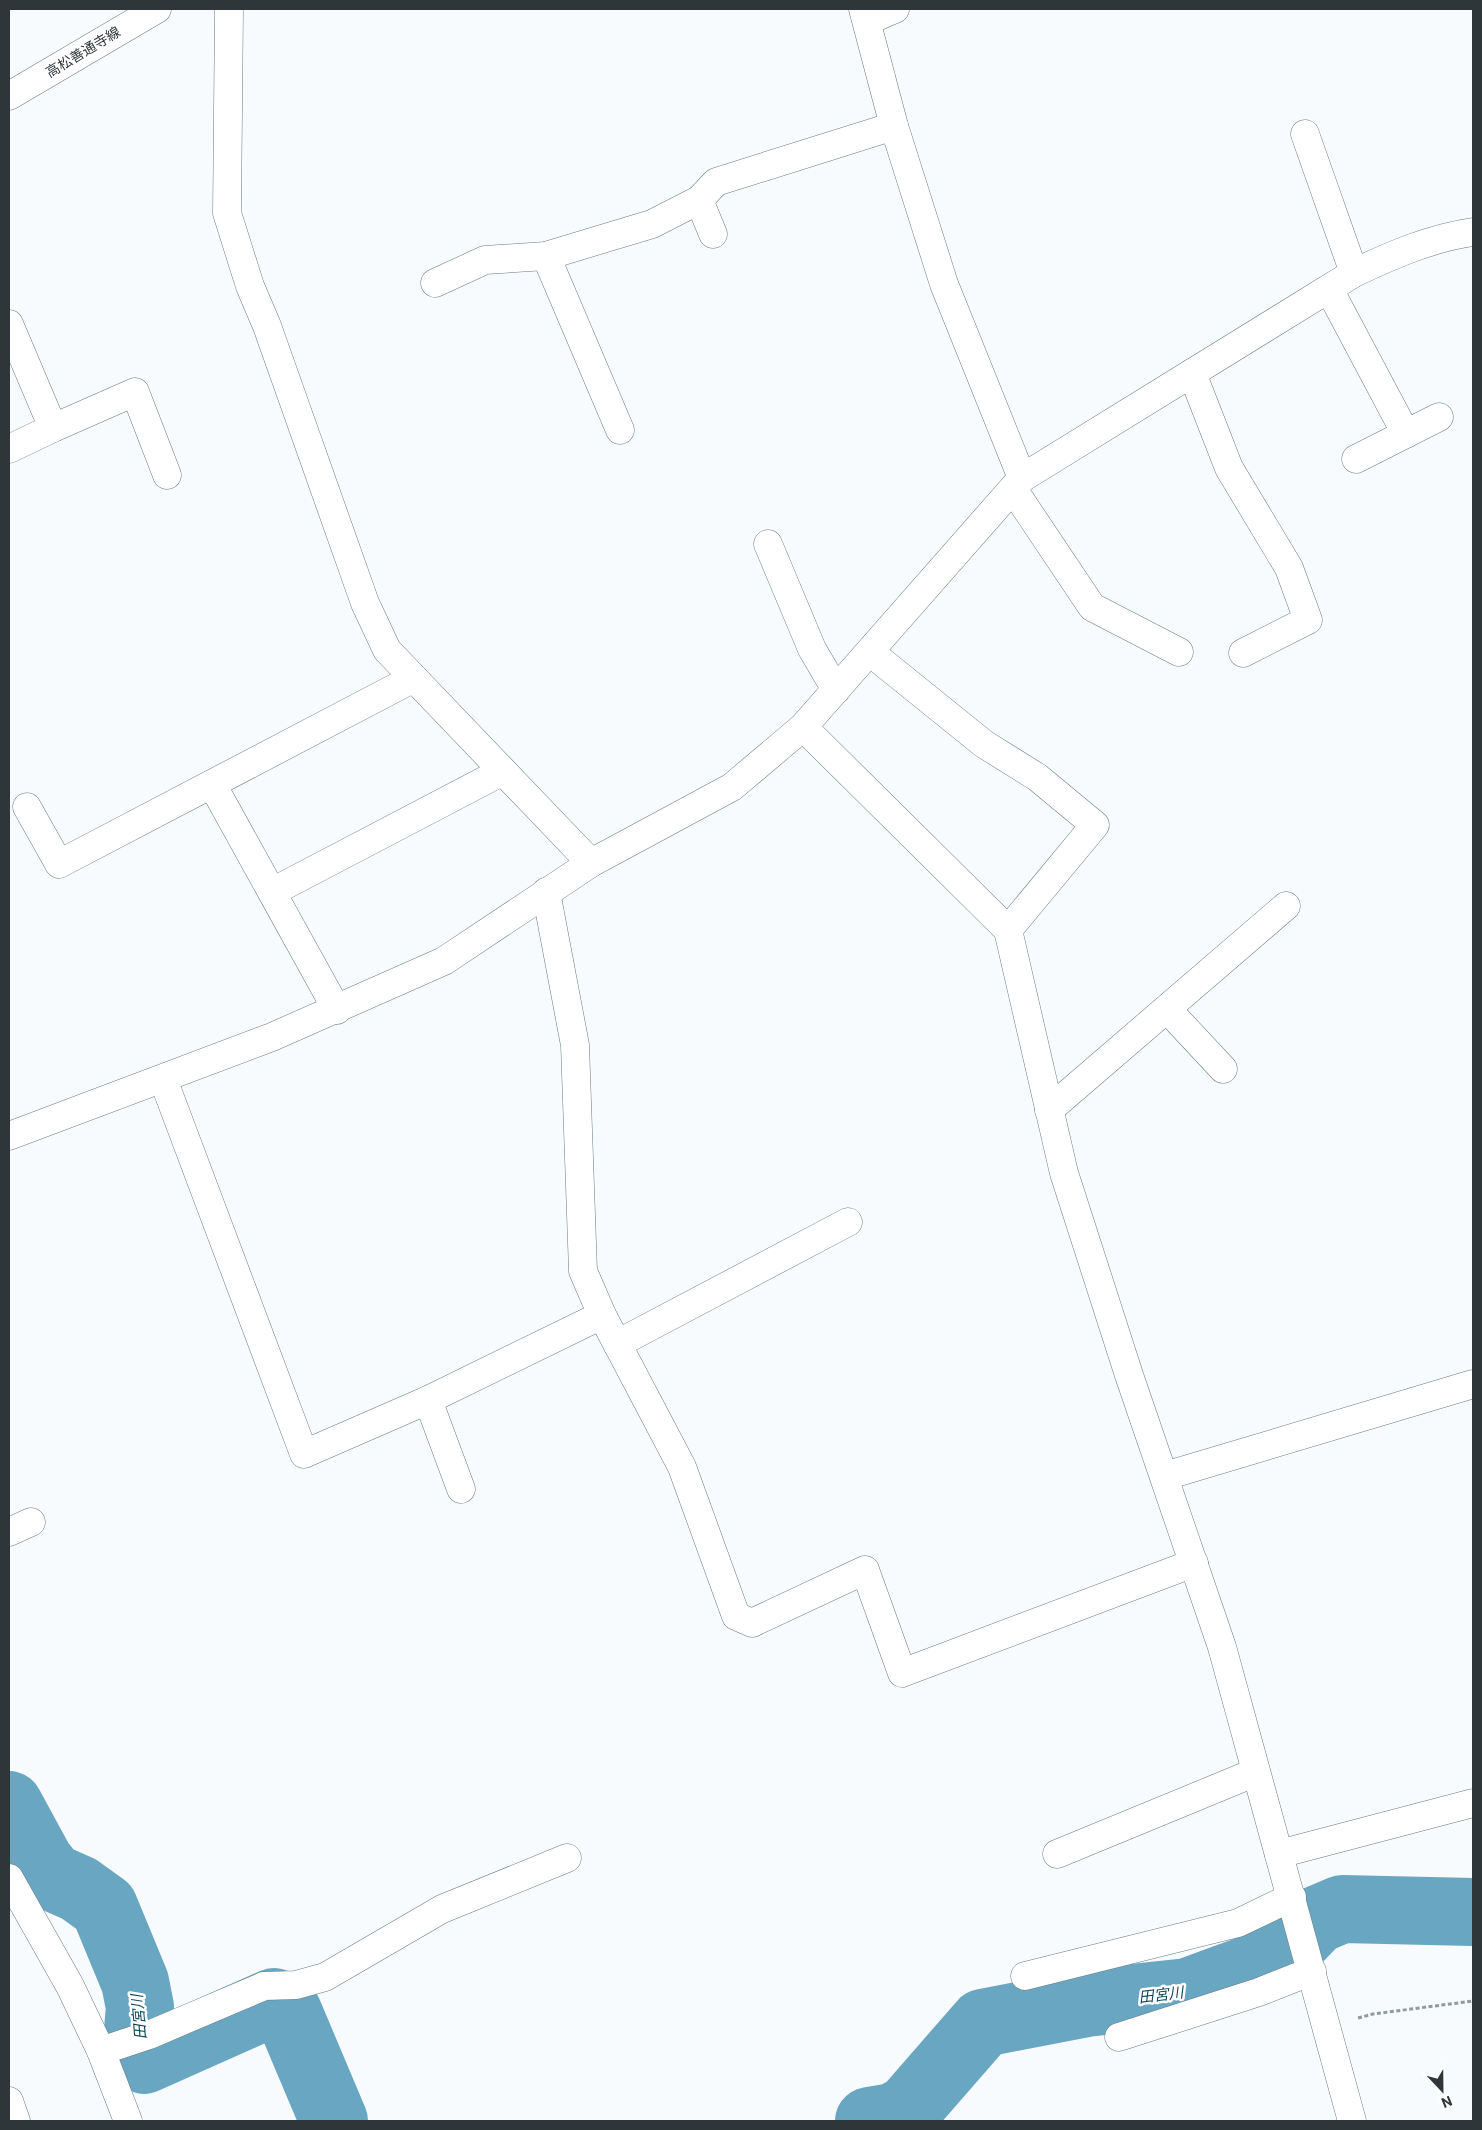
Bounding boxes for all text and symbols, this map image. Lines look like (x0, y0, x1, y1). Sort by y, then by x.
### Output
street label: 高松善通寺線 (43, 24, 123, 80)
water label: 田宮川 (1138, 1983, 1186, 2007)
water label: 田宮川 (128, 1992, 150, 2040)
north arrow (1417, 2065, 1467, 2115)
text: N (1439, 2093, 1454, 2111)

